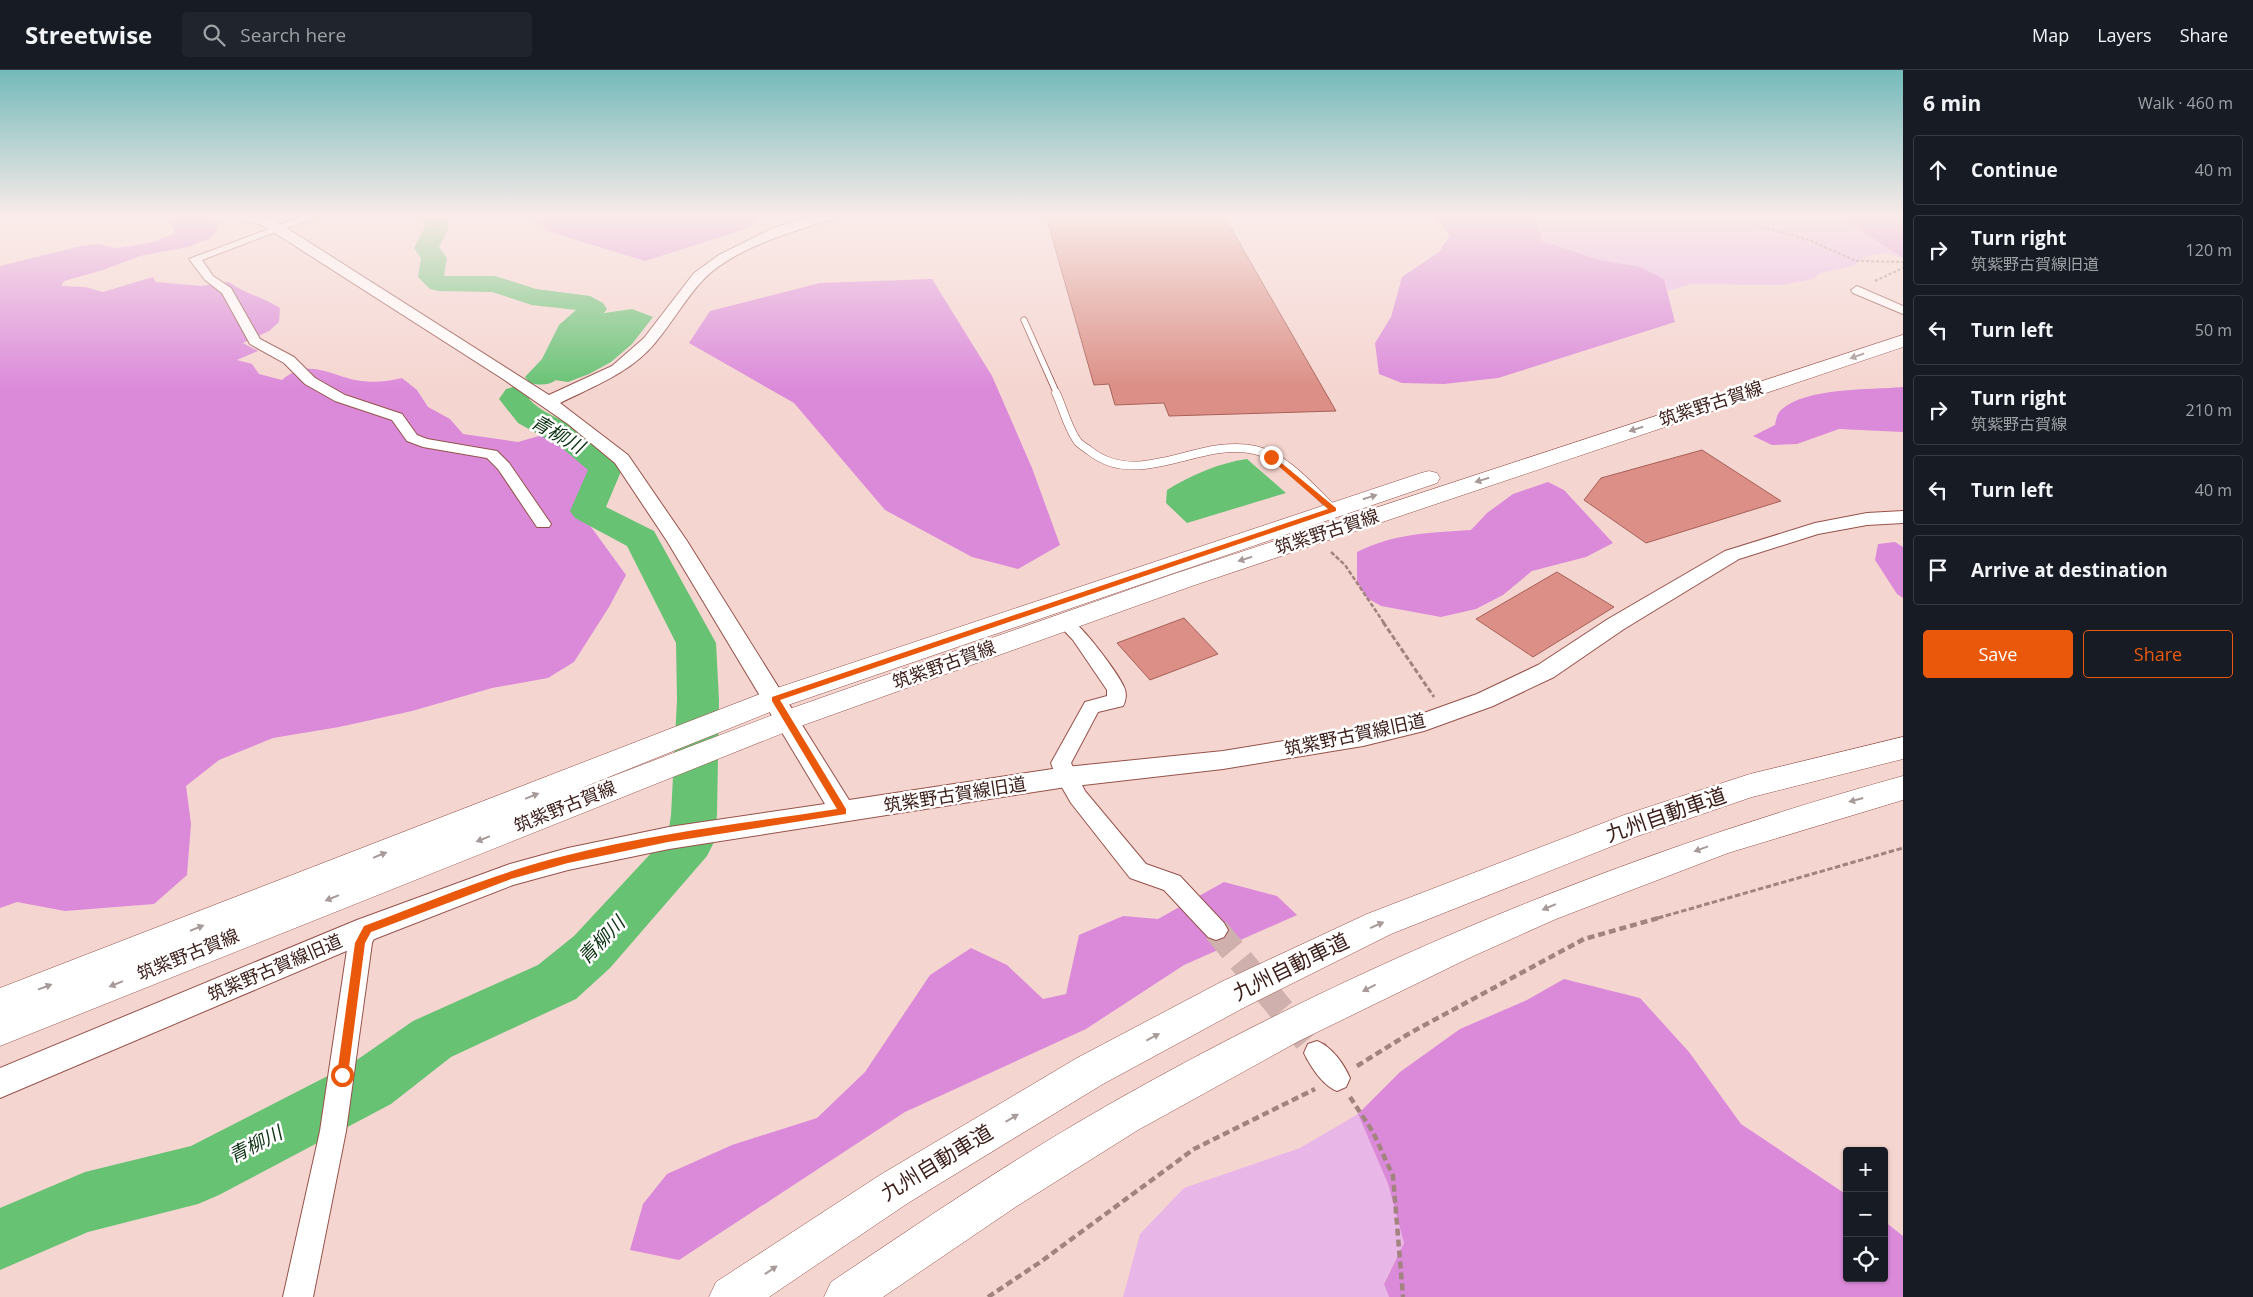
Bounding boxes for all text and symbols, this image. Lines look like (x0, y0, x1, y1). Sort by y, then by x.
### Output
search box (182, 12, 532, 57)
text: Streetwise (25, 18, 152, 51)
icon: search (200, 21, 228, 49)
text: Search here (240, 22, 346, 48)
text: Map (2032, 23, 2069, 47)
text: Layers (2097, 23, 2152, 47)
text: Share (2180, 23, 2228, 47)
text: 6 min (1923, 89, 1981, 117)
text: Walk · 460 m (2138, 92, 2233, 114)
icon: ahead (1924, 156, 1952, 184)
text: Continue (1971, 157, 2058, 183)
text: 40 m (2195, 159, 2232, 181)
text: Turn right (1971, 225, 2066, 251)
icon: right (1924, 236, 1952, 264)
text: 120 m (2186, 239, 2232, 261)
text: 筑紫野古賀線旧道 (1971, 253, 2099, 275)
icon: left (1924, 316, 1952, 344)
text: Turn left (1971, 317, 2053, 343)
text: 50 m (2195, 319, 2232, 341)
one-way arrow (1849, 352, 1864, 360)
street label: 筑紫野古賀線 (1656, 375, 1766, 431)
text: Turn right (1971, 385, 2066, 411)
icon: right (1924, 396, 1952, 424)
text: 210 m (2186, 399, 2232, 421)
water label: 青柳川 (527, 408, 591, 461)
text: 筑紫野古賀線 (1971, 413, 2067, 435)
one-way arrow (1628, 425, 1643, 433)
route end (1260, 446, 1283, 469)
icon: left (1924, 476, 1952, 504)
one-way arrow (1474, 477, 1489, 485)
text: Turn left (1971, 477, 2053, 503)
text: 40 m (2195, 479, 2232, 501)
one-way arrow (1363, 493, 1378, 501)
street label: 筑紫野古賀線 (1272, 503, 1382, 559)
one-way arrow (1237, 556, 1252, 564)
icon: arrive (1924, 556, 1952, 584)
text: Arrive at destination (1971, 557, 2168, 583)
button: Save (1923, 630, 2073, 678)
button: Share (2083, 630, 2233, 678)
street label: 筑紫野古賀線 (889, 634, 999, 694)
street label: 筑紫野古賀線旧道 (1282, 707, 1428, 761)
street label: 筑紫野古賀線旧道 (882, 771, 1028, 817)
street label: 筑紫野古賀線 (510, 775, 619, 837)
street label: 九州自動車道 (1602, 780, 1730, 848)
one-way arrow (524, 792, 539, 799)
one-way arrow (1848, 796, 1863, 804)
one-way arrow (475, 835, 490, 843)
one-way arrow (1693, 845, 1708, 853)
one-way arrow (373, 851, 387, 859)
one-way arrow (325, 895, 339, 903)
one-way arrow (1542, 904, 1556, 912)
water label: 青柳川 (572, 909, 632, 970)
one-way arrow (1370, 921, 1384, 929)
street label: 筑紫野古賀線 (133, 923, 242, 985)
one-way arrow (189, 924, 204, 931)
street label: 九州自動車道 (1228, 926, 1353, 1006)
street label: 筑紫野古賀線旧道 (204, 928, 346, 1006)
one-way arrow (108, 980, 123, 988)
one-way arrow (38, 983, 53, 990)
one-way arrow (1362, 984, 1376, 992)
one-way arrow (1146, 1033, 1160, 1041)
route start (331, 1064, 354, 1087)
one-way arrow (1005, 1113, 1018, 1122)
street label: 九州自動車道 (875, 1118, 998, 1207)
water label: 青柳川 (224, 1119, 288, 1169)
map controls (1843, 1147, 1888, 1282)
button: + (1843, 1147, 1888, 1192)
button: − (1843, 1192, 1888, 1237)
button: locate (1843, 1237, 1888, 1282)
one-way arrow (764, 1265, 778, 1275)

